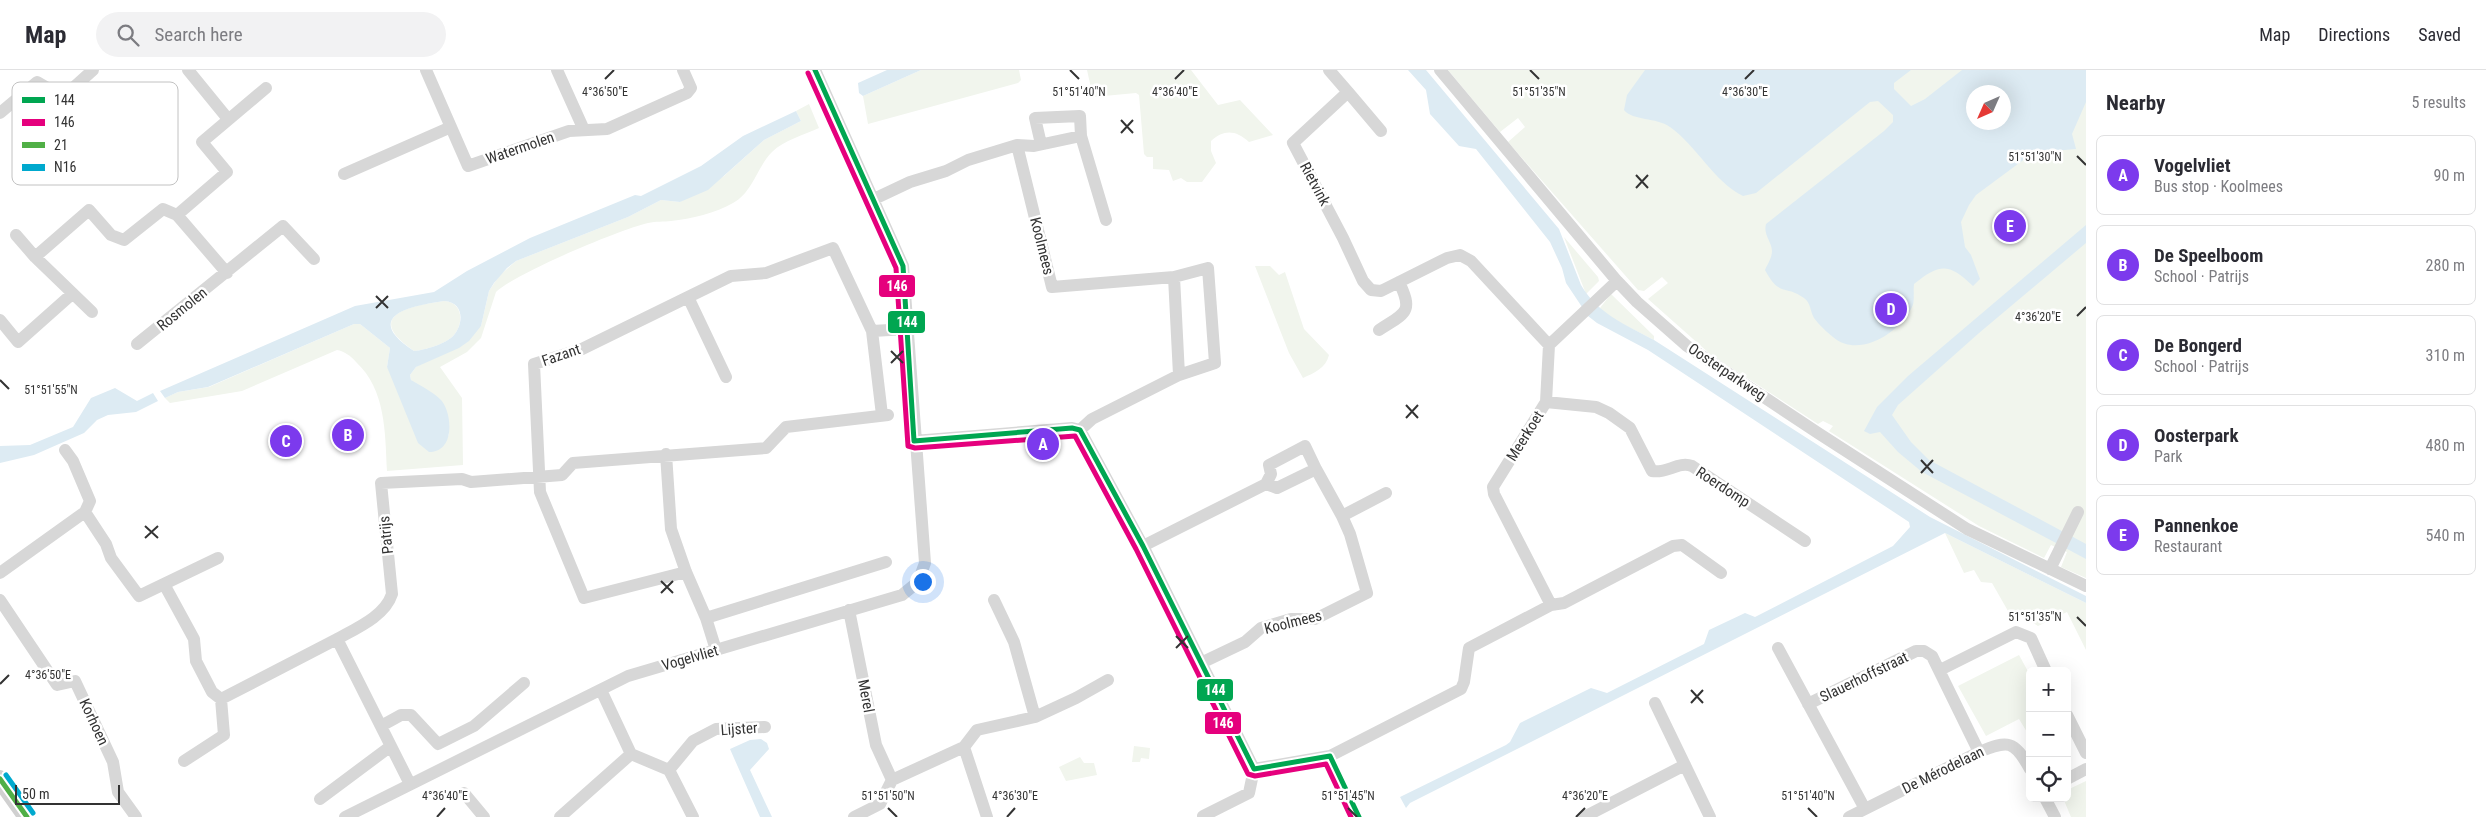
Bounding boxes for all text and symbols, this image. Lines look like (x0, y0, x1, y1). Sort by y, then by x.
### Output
search box (96, 12, 446, 57)
text: Map (25, 21, 66, 49)
icon: search (114, 21, 142, 49)
text: Search here (154, 23, 243, 46)
text: Map (2259, 24, 2290, 45)
text: Directions (2318, 24, 2390, 45)
text: Saved (2418, 24, 2461, 45)
legend (12, 82, 178, 185)
text: 4°36'50"E (582, 85, 628, 99)
text: 51°51'40"N (1052, 85, 1106, 99)
text: 4°36'40"E (1152, 85, 1198, 99)
text: 51°51'35"N (1512, 85, 1566, 99)
text: 4°36'30"E (1722, 85, 1768, 99)
north arrow (1966, 85, 2011, 130)
text: Nearby (2106, 91, 2165, 115)
text: 144 (54, 92, 75, 108)
text: 5 results (2411, 93, 2466, 112)
text: 146 (54, 114, 75, 130)
street label: Watermolen (484, 128, 556, 168)
text: 21 (54, 137, 68, 153)
text: 51°51'30"N (2008, 150, 2062, 164)
text: Vogelvliet (2154, 154, 2230, 177)
text: N16 (54, 159, 77, 175)
street label: Rietvink (1296, 159, 1334, 209)
text: A (2118, 166, 2128, 185)
text: 90 m (2433, 166, 2465, 185)
text: Bus stop · Koolmees (2154, 177, 2283, 196)
pin: E (1994, 207, 2026, 245)
street label: Koolmees (1026, 215, 1058, 277)
text: De Speelboom (2154, 244, 2263, 267)
text: B (2119, 256, 2127, 275)
text: 280 m (2426, 256, 2465, 275)
text: School · Patrijs (2154, 267, 2249, 286)
line badge: 146 (878, 274, 916, 298)
text: 146 (886, 278, 908, 294)
street label: Rosmolen (153, 283, 211, 335)
pin: D (1875, 290, 1907, 328)
line badge: 144 (887, 310, 926, 334)
text: 4°36'20"E (2015, 310, 2061, 324)
text: 144 (896, 314, 918, 330)
text: De Bongerd (2154, 334, 2242, 357)
street label: Fazant (539, 340, 583, 370)
street label: Oosterparkweg (1685, 340, 1769, 404)
text: C (2118, 346, 2128, 365)
text: 310 m (2426, 346, 2465, 365)
text: School · Patrijs (2154, 357, 2249, 376)
text: 51°51'55"N (24, 383, 78, 397)
street label: Meerkoet (1503, 408, 1547, 464)
pin: B (332, 416, 364, 454)
pin: C (270, 422, 302, 460)
text: Oosterpark (2154, 424, 2239, 447)
pin: A (1027, 425, 1059, 463)
text: D (2118, 436, 2128, 455)
text: 480 m (2426, 436, 2465, 455)
text: Park (2154, 447, 2183, 466)
street label: Roerdomp (1693, 463, 1753, 511)
text: Pannenkoe (2154, 514, 2238, 537)
street label: Patrijs (375, 515, 397, 555)
text: E (2119, 526, 2127, 545)
text: 540 m (2426, 526, 2465, 545)
text: Restaurant (2154, 537, 2222, 556)
your location (910, 569, 936, 595)
street label: Koolmees (1262, 606, 1324, 638)
text: 51°51'35"N (2008, 610, 2062, 624)
street label: Vogelvliet (660, 641, 720, 675)
street label: Slauerhoffstraat (1817, 648, 1911, 706)
map controls (2026, 667, 2071, 802)
button: + (2026, 667, 2071, 712)
text: 4°36'50"E (25, 668, 71, 682)
street label: Merel (854, 678, 878, 714)
line badge: 144 (1196, 678, 1234, 702)
text: 144 (1204, 682, 1226, 698)
street label: Korhoen (75, 696, 113, 748)
line badge: 146 (1204, 711, 1242, 735)
button: − (2026, 712, 2071, 757)
text: 146 (1212, 715, 1234, 731)
street label: Lijster (720, 719, 758, 739)
street label: De Mérodelaan (1899, 742, 1987, 798)
button: locate (2026, 757, 2071, 802)
scale bar (15, 782, 120, 805)
text: 50 m (22, 786, 50, 802)
text: 4°36'40"E (422, 789, 468, 803)
text: 51°51'50"N (861, 789, 915, 803)
text: 4°36'30"E (992, 789, 1038, 803)
text: 51°51'45"N (1321, 789, 1375, 803)
text: 4°36'20"E (1562, 789, 1608, 803)
text: 51°51'40"N (1781, 789, 1835, 803)

